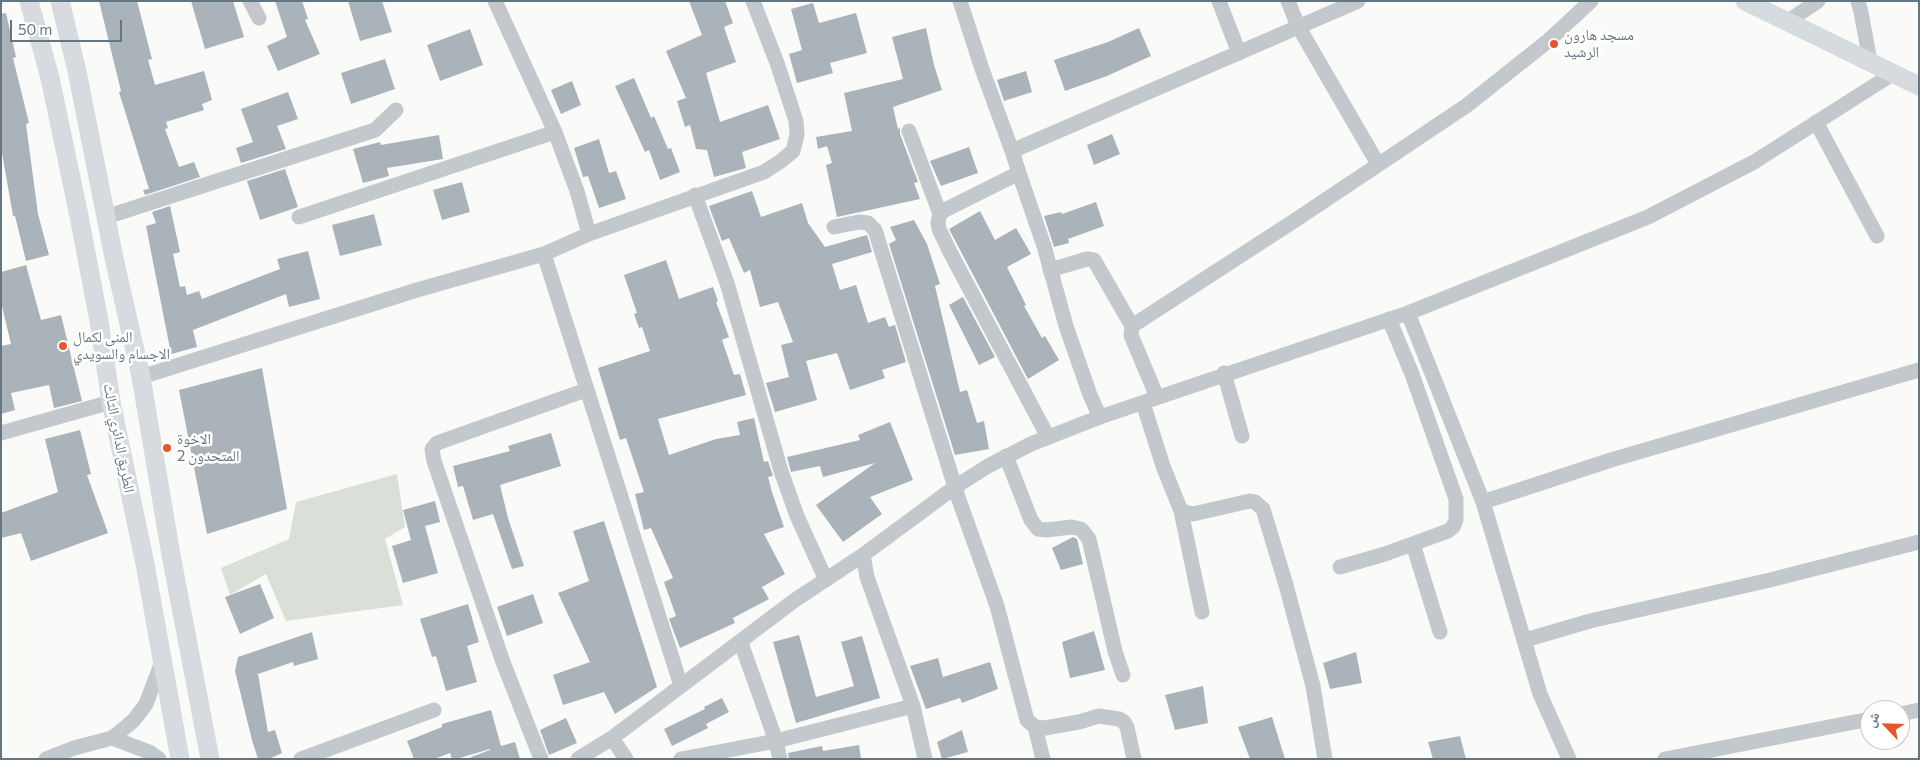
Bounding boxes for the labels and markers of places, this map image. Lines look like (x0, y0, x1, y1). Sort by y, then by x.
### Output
place label: مسجد هارون الرشيد (1564, 26, 1634, 61)
marker: مسجد هارون الرشيد (1548, 38, 1560, 50)
place label: المنى لكمال الاجسام والسويدي (73, 328, 170, 363)
marker: المنى لكمال الاجسام والسويدي (57, 340, 69, 352)
place label: الاخوة المتحدون 2 (177, 430, 239, 465)
marker: الاخوة المتحدون 2 (161, 442, 173, 454)

